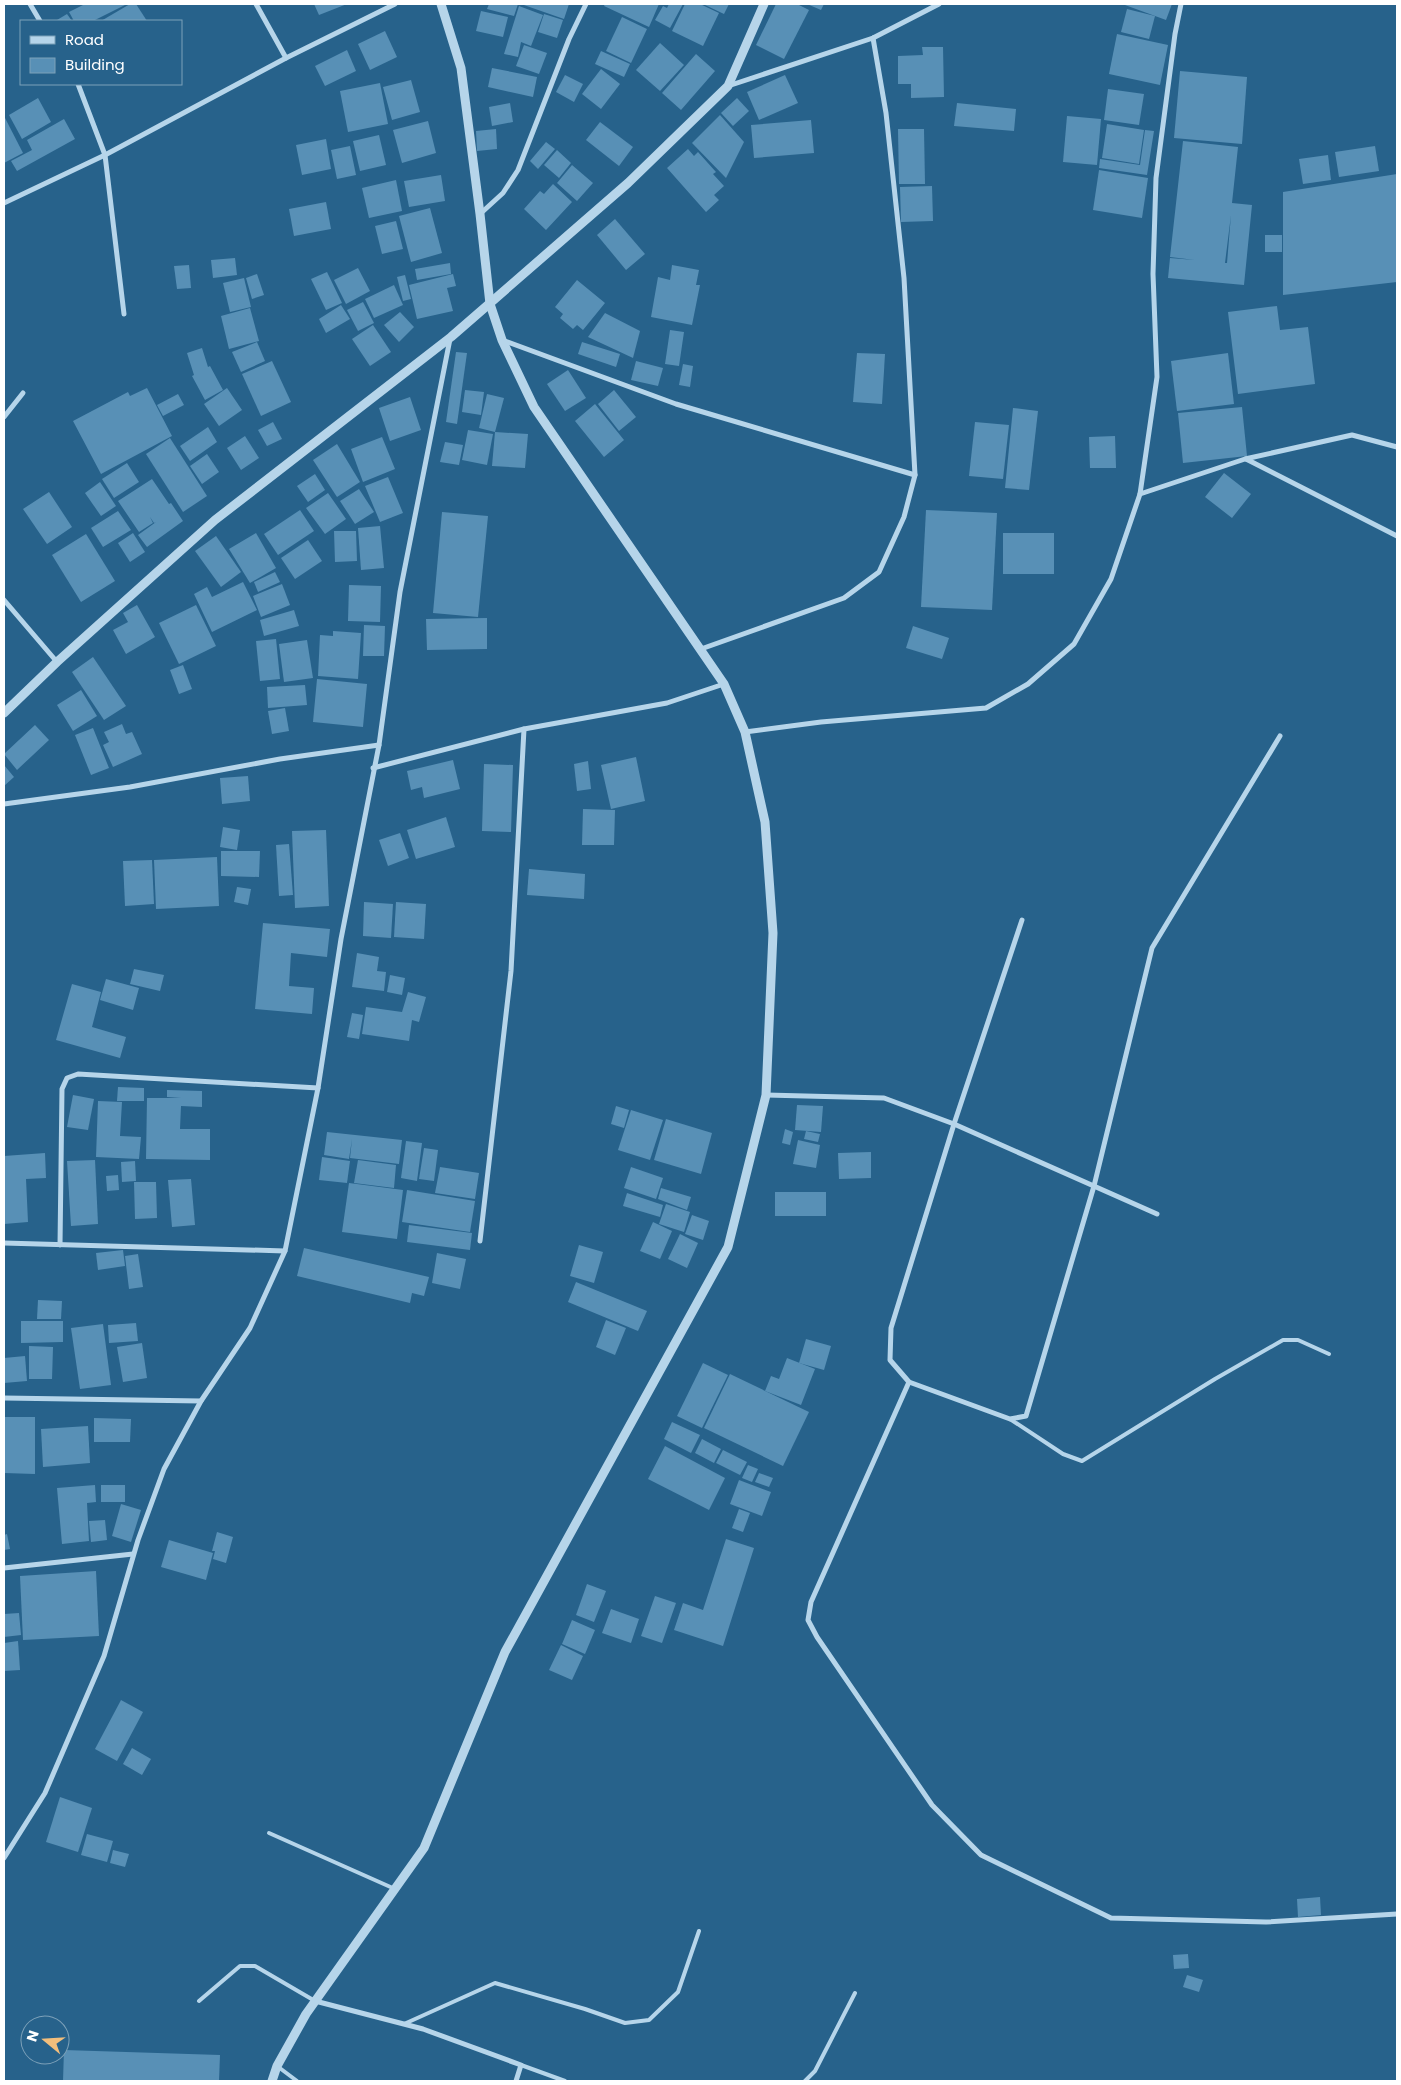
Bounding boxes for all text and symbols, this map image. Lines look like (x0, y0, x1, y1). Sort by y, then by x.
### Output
legend (20, 20, 182, 85)
text: Road (65, 29, 104, 50)
text: Building (65, 54, 125, 75)
north arrow (20, 2015, 70, 2065)
text: N (21, 2028, 44, 2044)

